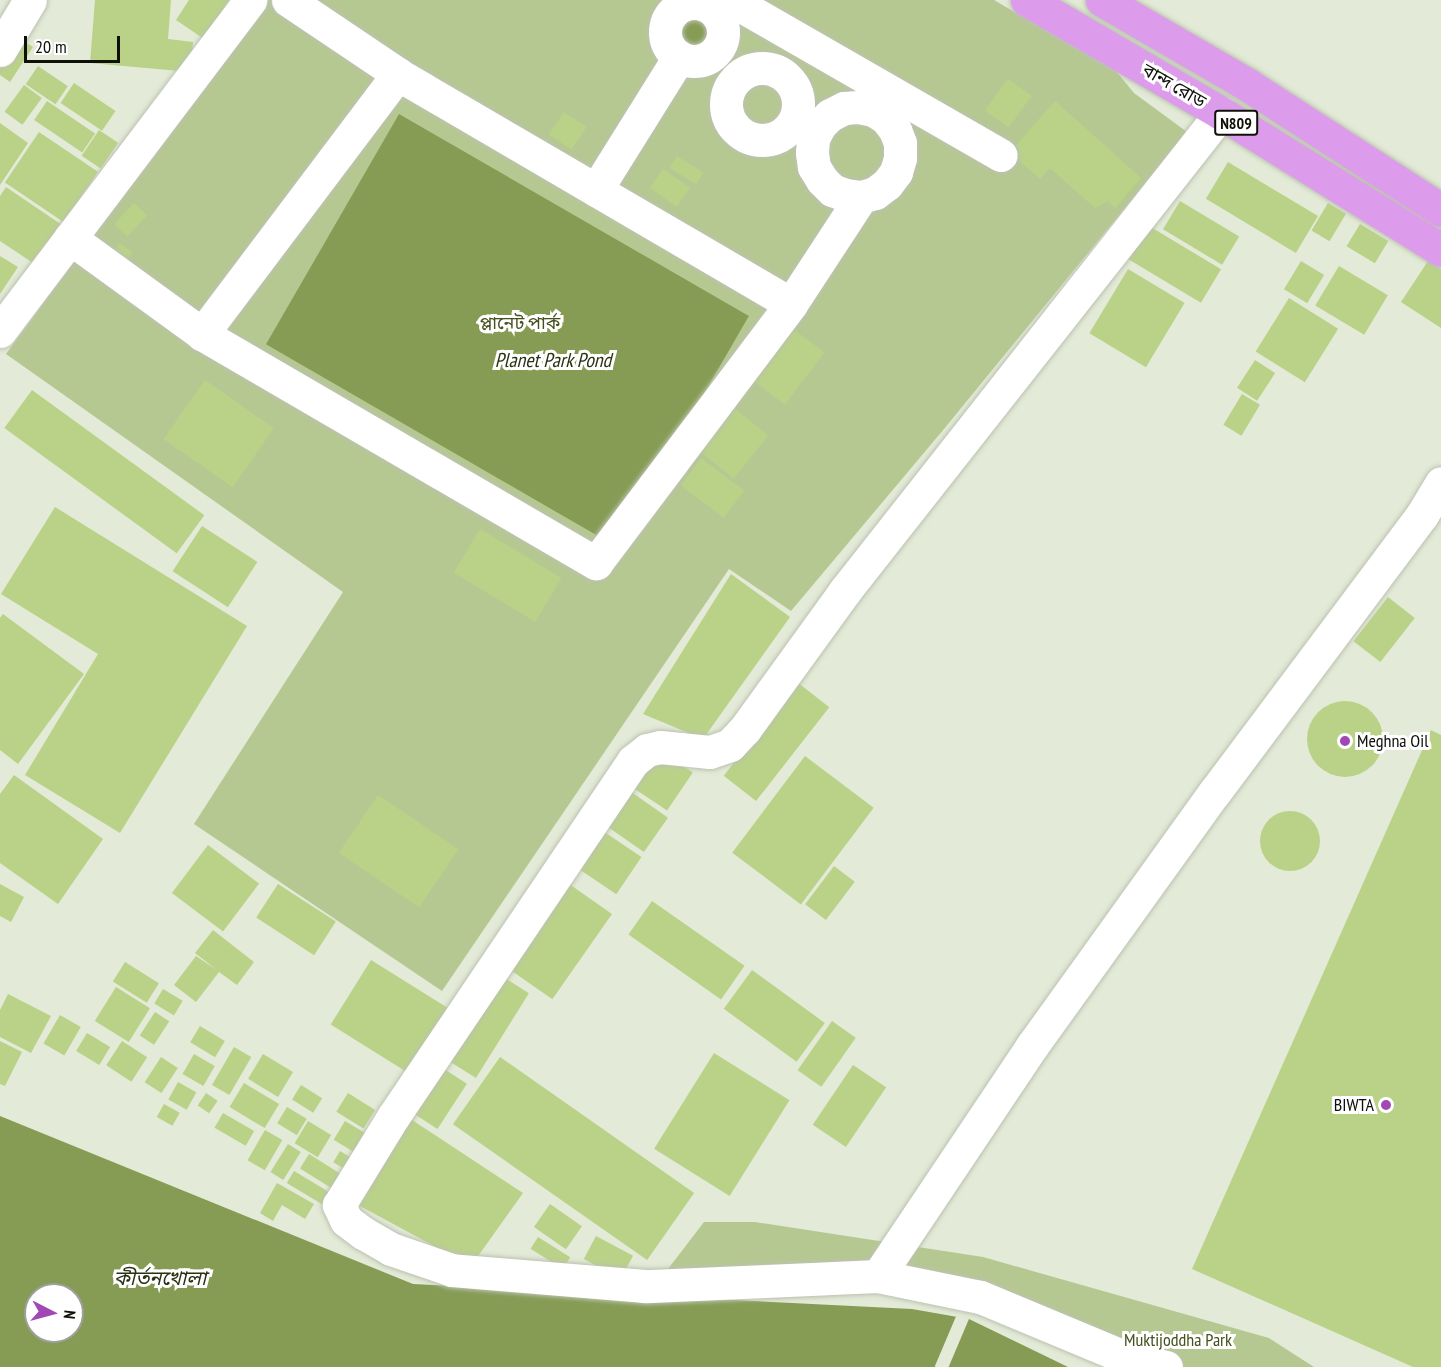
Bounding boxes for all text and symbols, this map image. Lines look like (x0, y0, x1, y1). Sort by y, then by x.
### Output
scale bar (27, 24, 123, 62)
text: 20 m (35, 35, 67, 58)
street label: বান্দ রোড (1139, 59, 1209, 113)
road number: N809 (1214, 110, 1258, 136)
park label: প্লানেট পার্ক (480, 312, 560, 334)
water label: Planet Park Pond (495, 348, 611, 372)
place label: Meghna Oil (1357, 730, 1428, 752)
marker: Meghna Oil (1338, 734, 1352, 748)
place label: BIWTA (1334, 1094, 1374, 1116)
marker: BIWTA (1379, 1098, 1393, 1112)
water label: কীর্তনখোলা (114, 1266, 206, 1290)
north arrow (24, 1283, 84, 1343)
text: N (60, 1309, 80, 1320)
park label: Muktijoddha Park (1124, 1329, 1232, 1351)

